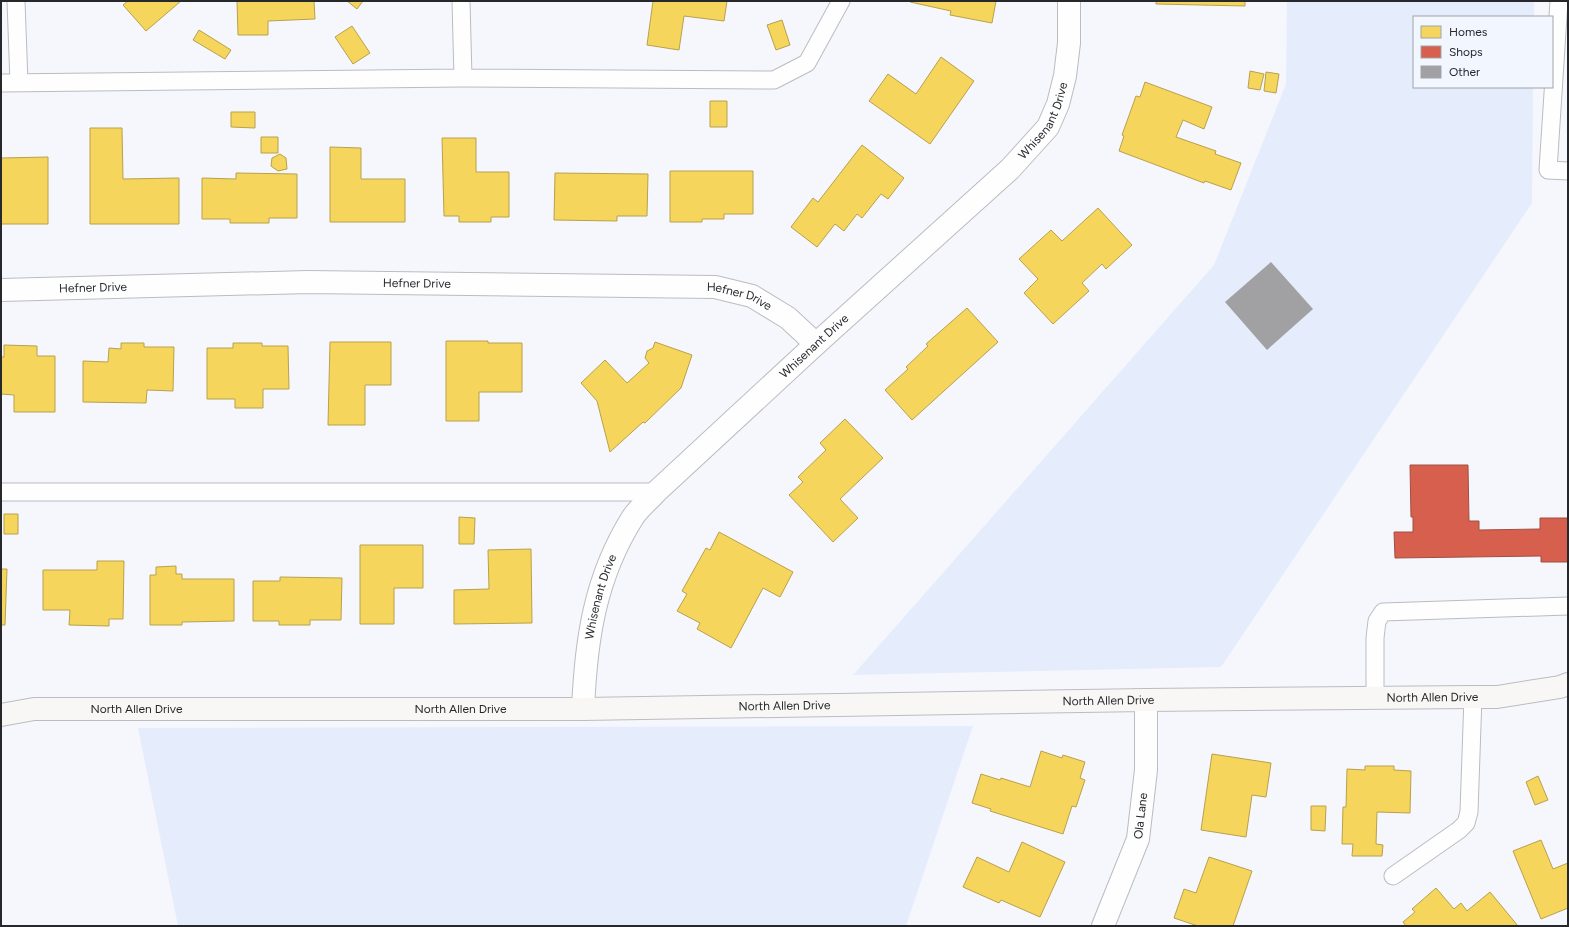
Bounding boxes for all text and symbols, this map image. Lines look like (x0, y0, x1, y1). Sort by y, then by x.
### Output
legend (1413, 16, 1553, 88)
text: Homes (1449, 25, 1488, 39)
text: Shops (1449, 45, 1483, 59)
text: Other (1449, 65, 1480, 79)
street label: Whisenant Drive (1015, 80, 1070, 162)
street label: Hefner Drive (383, 276, 451, 291)
street label: Hefner Drive (59, 280, 128, 295)
street label: Hefner Drive (707, 280, 775, 314)
street label: Whisenant Drive (777, 311, 852, 381)
street label: Whisenant Drive (582, 552, 619, 640)
street label: North Allen Drive (1386, 690, 1479, 705)
street label: North Allen Drive (1062, 693, 1155, 708)
street label: North Allen Drive (738, 698, 831, 714)
street label: North Allen Drive (90, 702, 183, 716)
street label: North Allen Drive (414, 702, 507, 716)
street label: Ola Lane (1131, 792, 1150, 840)

